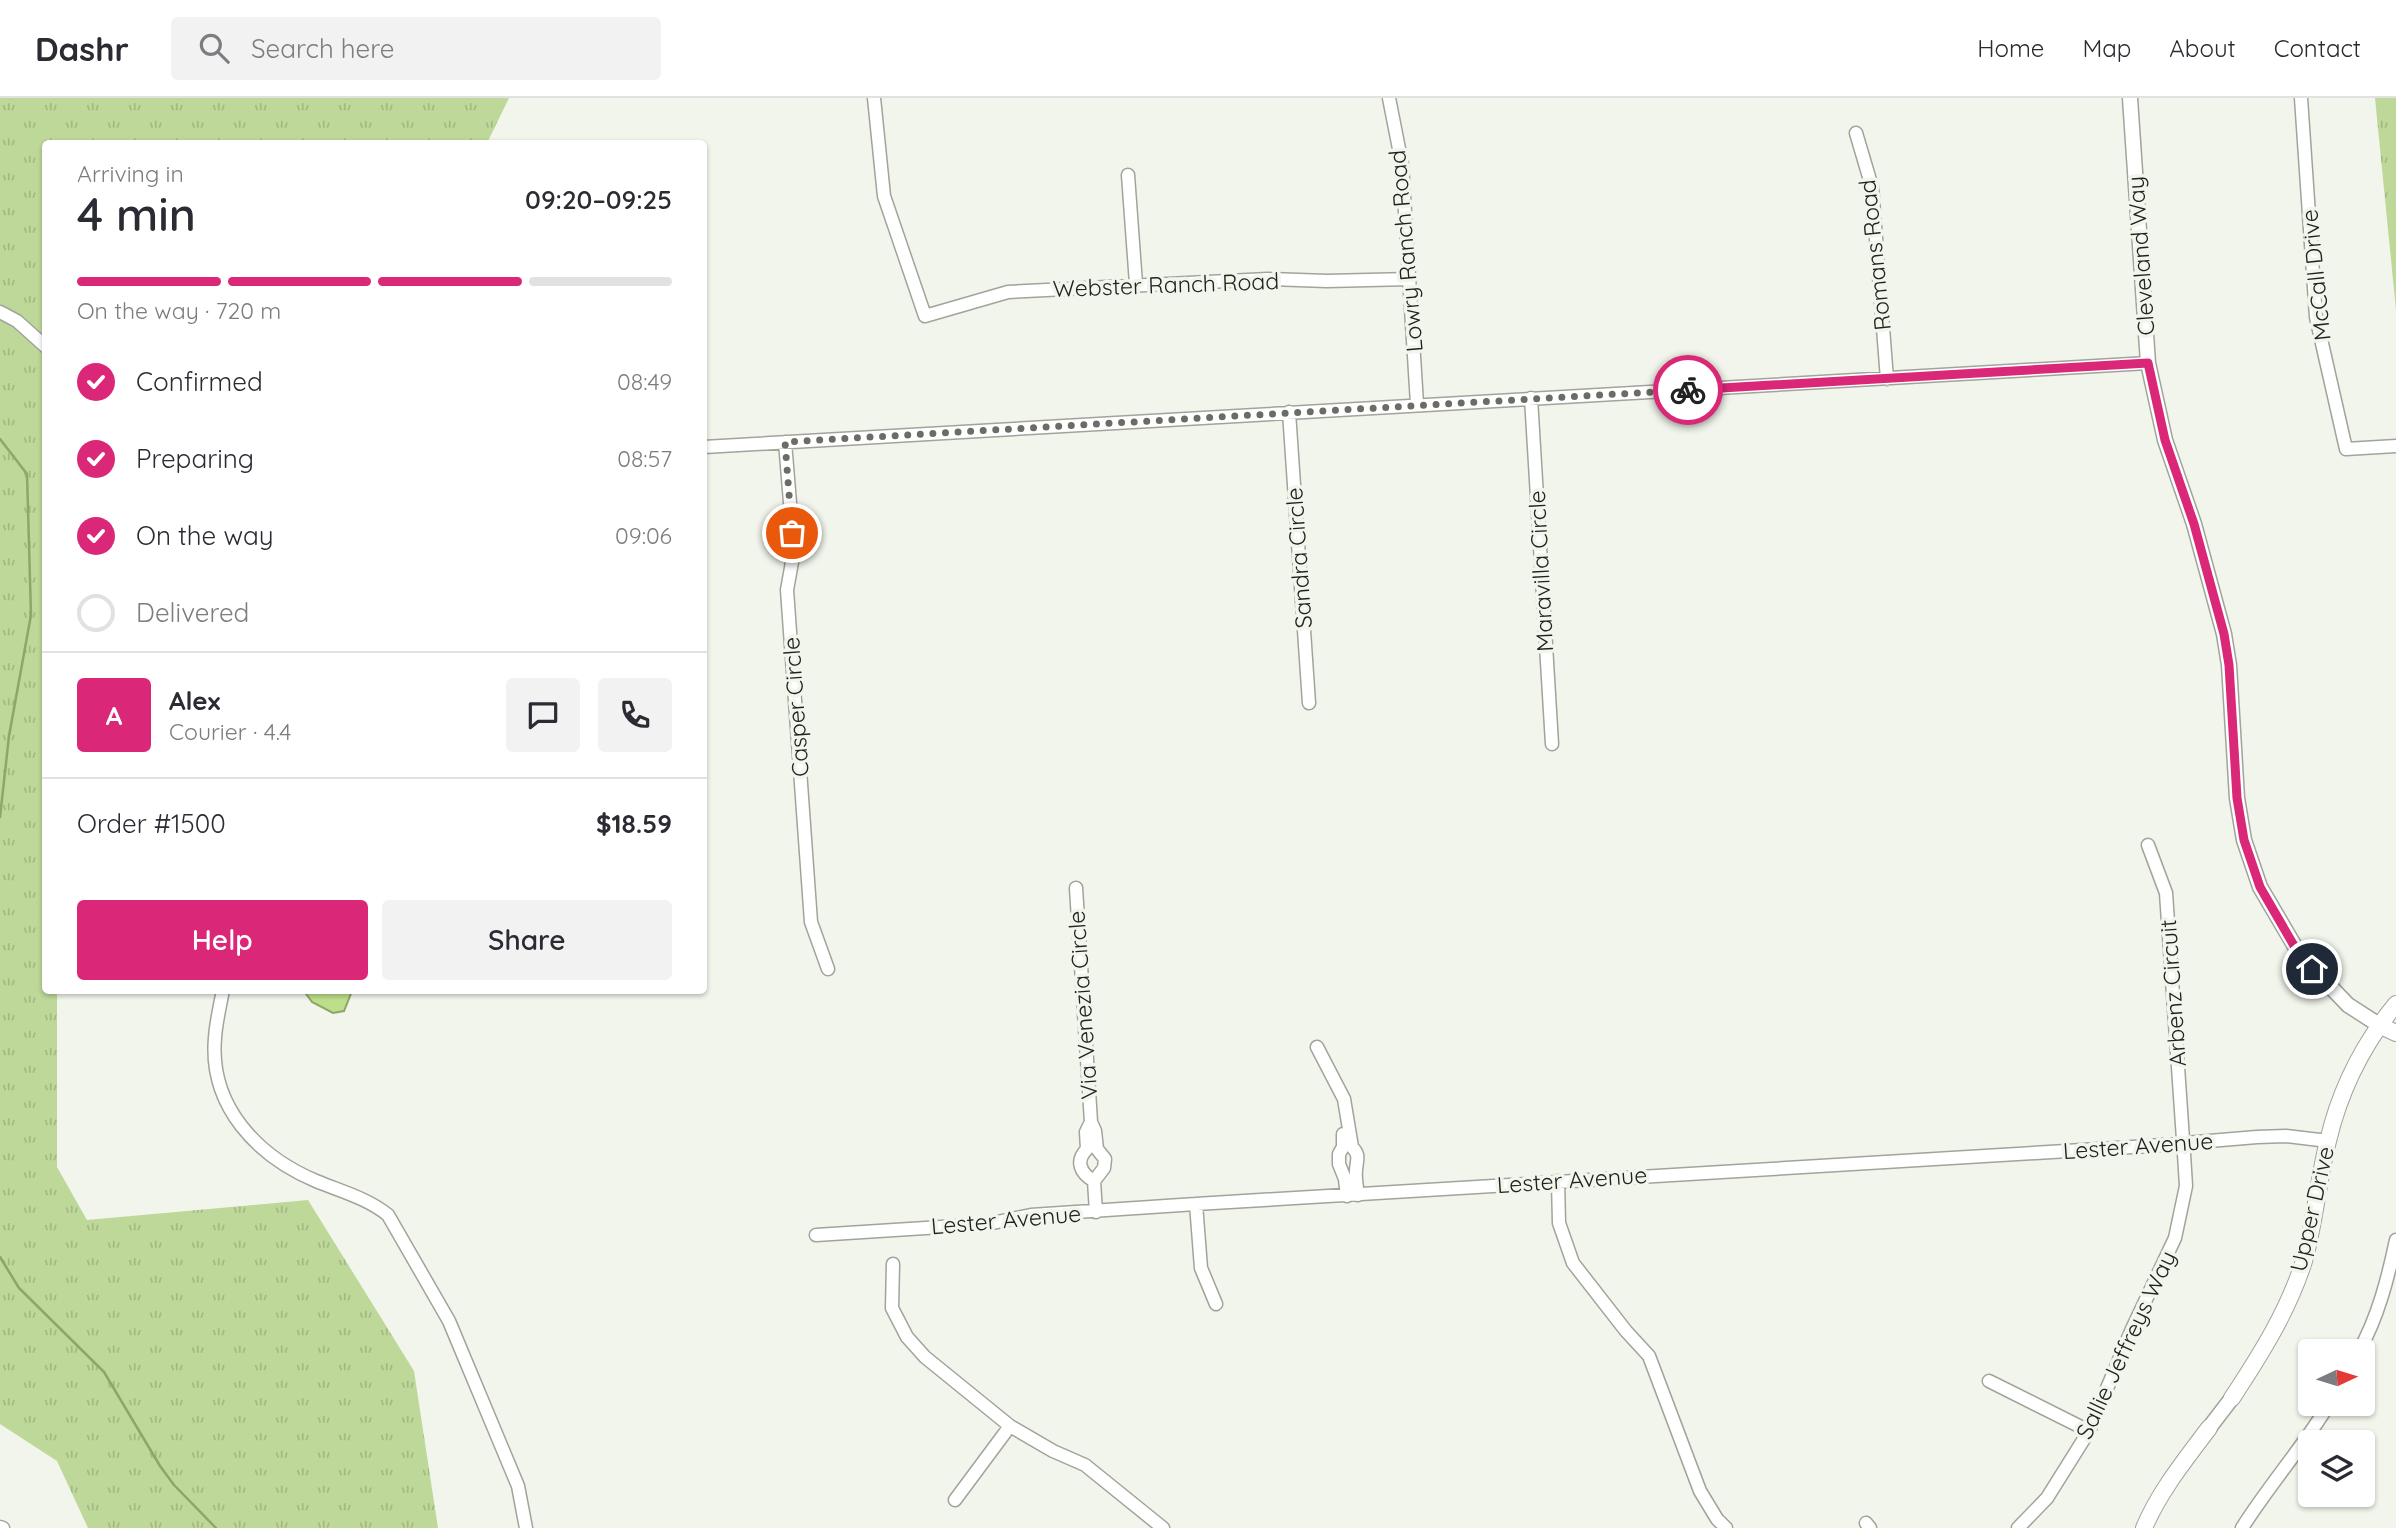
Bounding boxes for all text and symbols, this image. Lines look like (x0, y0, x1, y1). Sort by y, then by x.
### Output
search box (171, 17, 661, 80)
text: Dashr (35, 28, 129, 69)
icon: search (195, 29, 233, 67)
text: Search here (251, 32, 394, 65)
text: Home (1977, 33, 2044, 63)
text: Map (2082, 33, 2131, 63)
text: About (2169, 33, 2236, 63)
text: Contact (2274, 33, 2361, 63)
street label: Lowry Ranch Road (1382, 149, 1429, 353)
text: Arriving in (77, 159, 184, 188)
street label: Cleveland Way (2120, 175, 2161, 337)
street label: Romans Road (1852, 178, 1897, 332)
text: 09:20–09:25 (525, 183, 672, 216)
text: 4 min (77, 185, 196, 243)
street label: McCall Drive (2294, 208, 2337, 342)
street label: Webster Ranch Road (1052, 266, 1280, 303)
text: On the way · 720 m (77, 296, 281, 325)
courier (1653, 355, 1723, 425)
icon: check (77, 363, 115, 401)
text: Confirmed (136, 365, 263, 398)
text: 08:49 (617, 367, 672, 396)
icon: bike (1669, 371, 1707, 409)
icon: check (77, 440, 115, 478)
text: Preparing (136, 442, 254, 475)
text: 08:57 (617, 444, 672, 473)
street label: Sandra Circle (1279, 487, 1318, 629)
street label: Maravilla Circle (1522, 490, 1559, 652)
pin (762, 503, 822, 563)
icon: bag (773, 514, 811, 552)
icon: check (77, 517, 115, 555)
text: On the way (136, 519, 274, 552)
text: 09:06 (615, 521, 672, 550)
text: Delivered (136, 596, 249, 629)
street label: Casper Circle (776, 636, 815, 778)
button: chat (506, 678, 580, 752)
button: phone (598, 678, 672, 752)
text: Alex (169, 684, 220, 717)
text: A (106, 699, 122, 732)
text: Courier · 4.4 (169, 717, 291, 746)
text: Order #1500 (77, 807, 226, 840)
text: $18.59 (596, 807, 672, 840)
button: Help (77, 900, 368, 980)
button: Share (382, 900, 672, 980)
street label: Via Venezia Circle (1061, 910, 1104, 1100)
street label: Arbenz Circuit (2153, 918, 2192, 1068)
pin (2282, 939, 2342, 999)
icon: home (2293, 950, 2331, 988)
street label: Lester Avenue (2062, 1126, 2214, 1165)
street label: Upper Drive (2283, 1143, 2340, 1274)
street label: Lester Avenue (1496, 1160, 1648, 1199)
street label: Lester Avenue (930, 1198, 1082, 1241)
street label: Sallie Jeffreys Way (2069, 1246, 2182, 1444)
north arrow (2298, 1339, 2375, 1416)
map controls (2298, 1339, 2375, 1507)
button: layers (2298, 1430, 2375, 1507)

